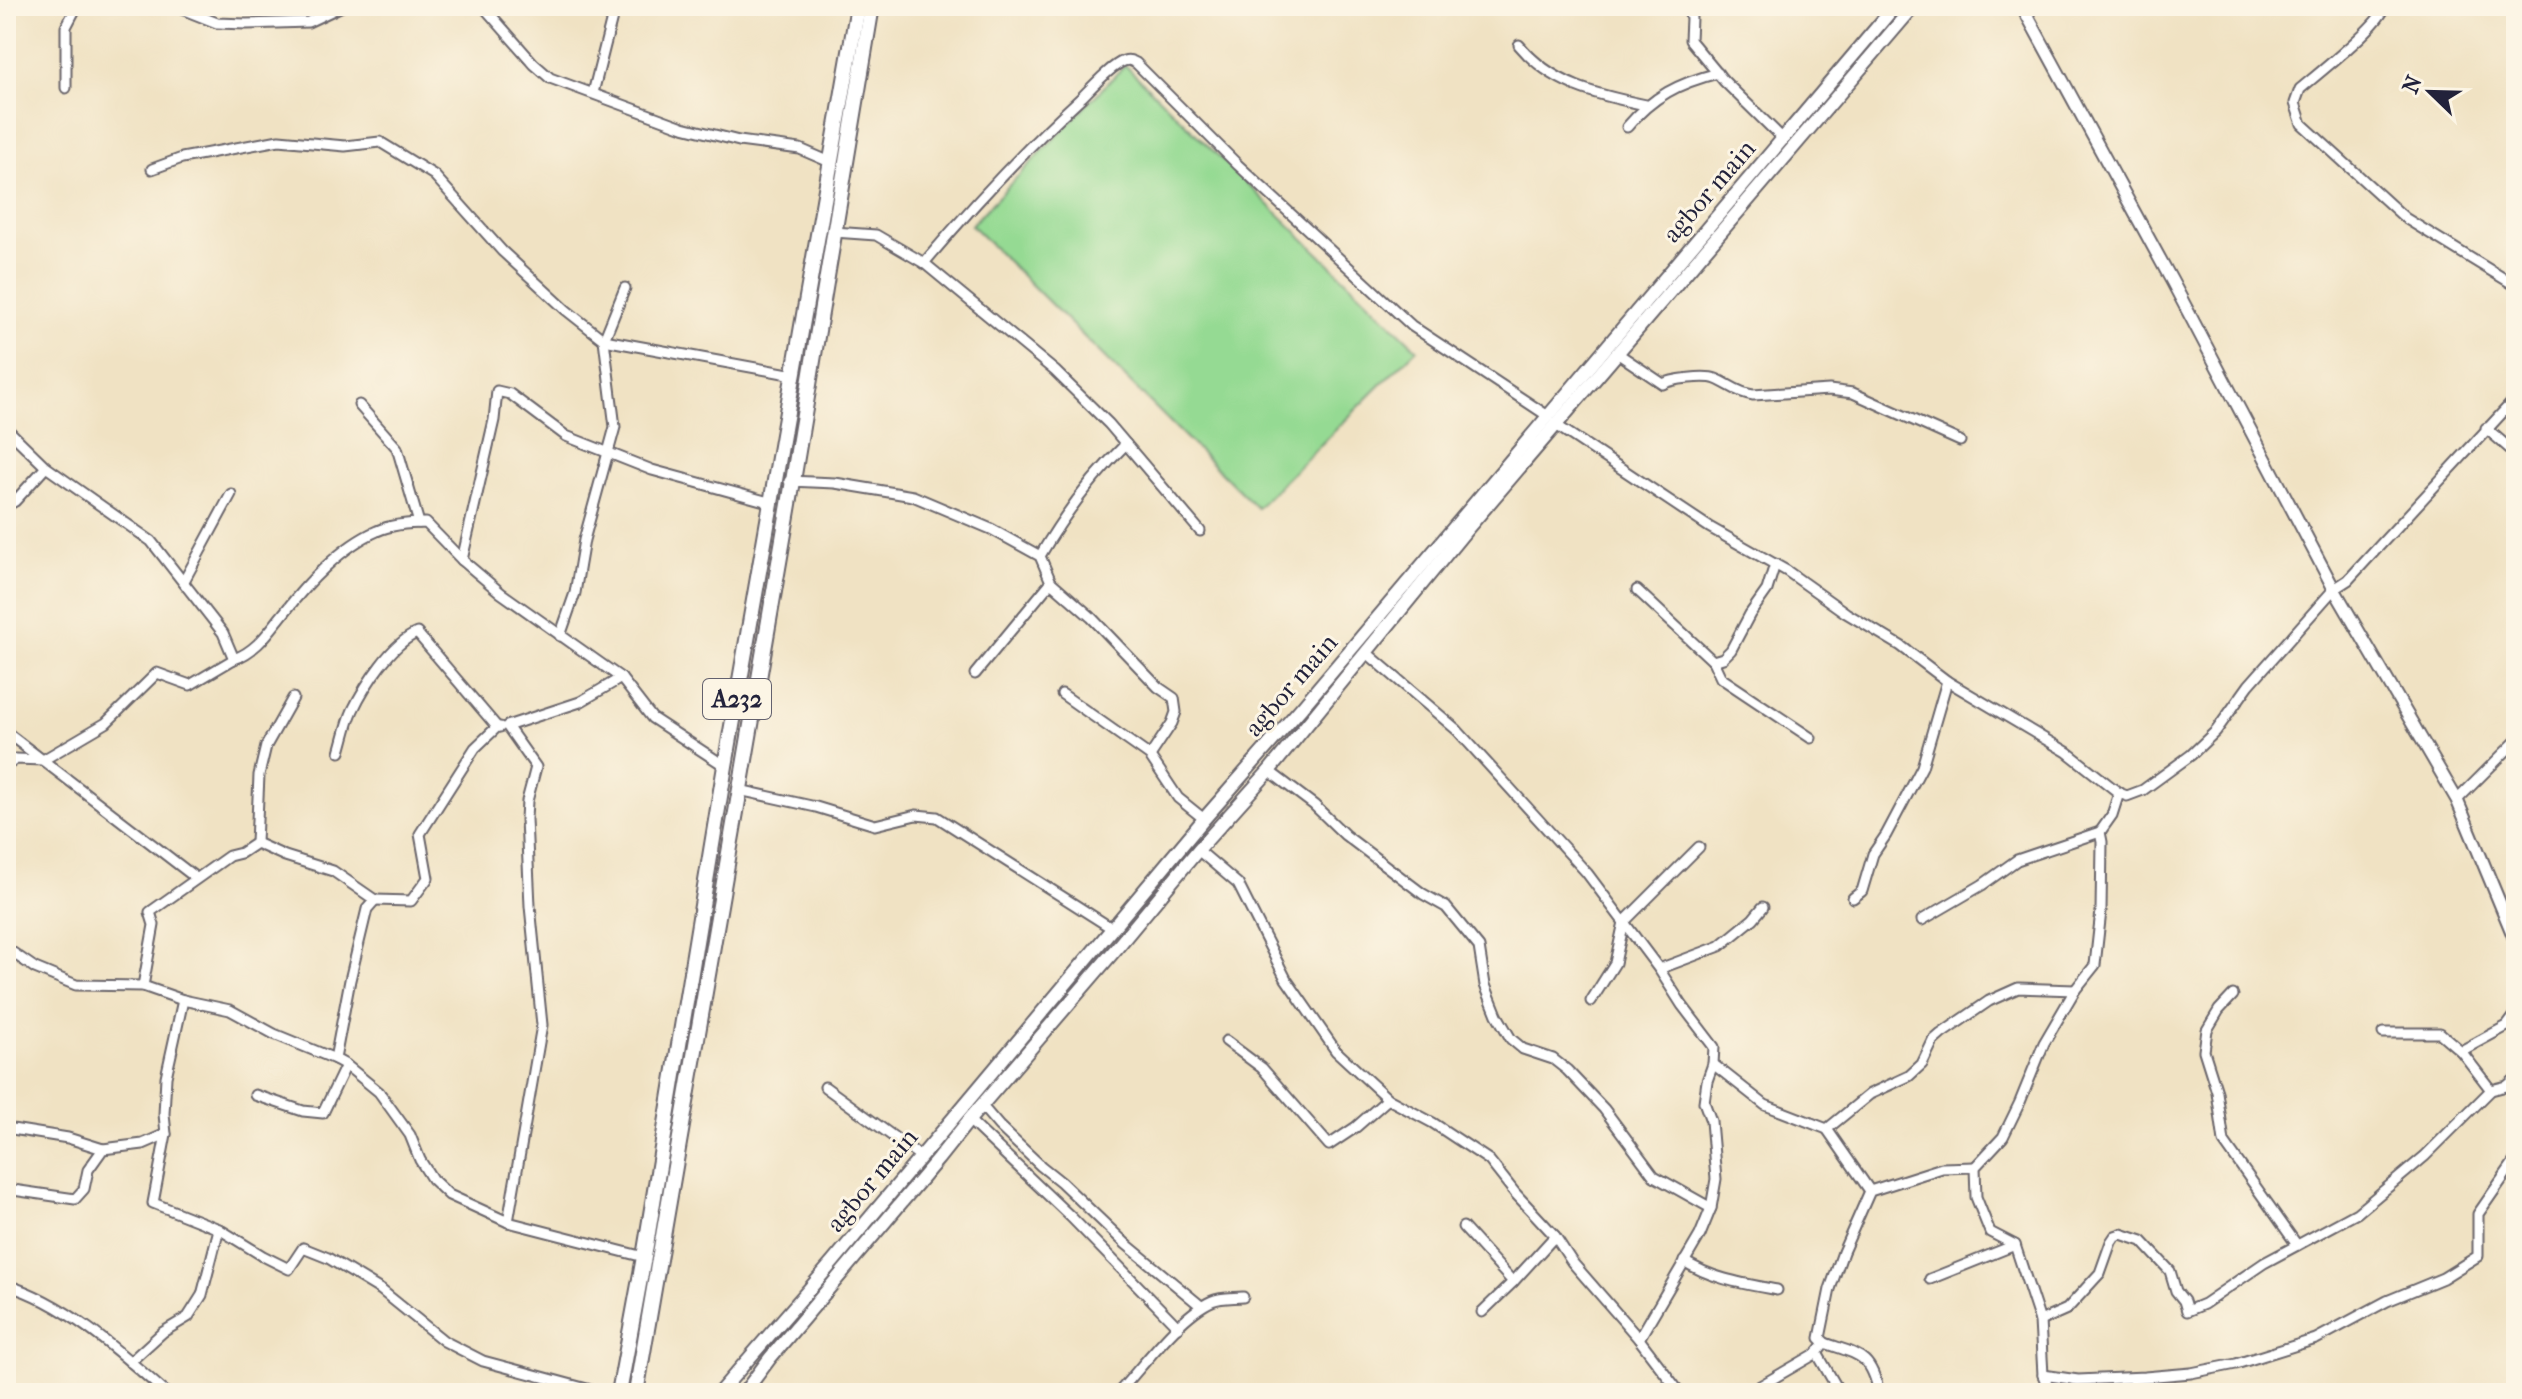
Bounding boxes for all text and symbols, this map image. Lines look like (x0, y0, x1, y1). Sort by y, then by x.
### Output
north arrow (2390, 52, 2470, 132)
text: N (2397, 72, 2428, 97)
street label: agbor main (1656, 133, 1762, 249)
street label: agbor main (1238, 627, 1344, 743)
road number: A232 (703, 679, 771, 719)
street label: agbor main (820, 1122, 924, 1238)

